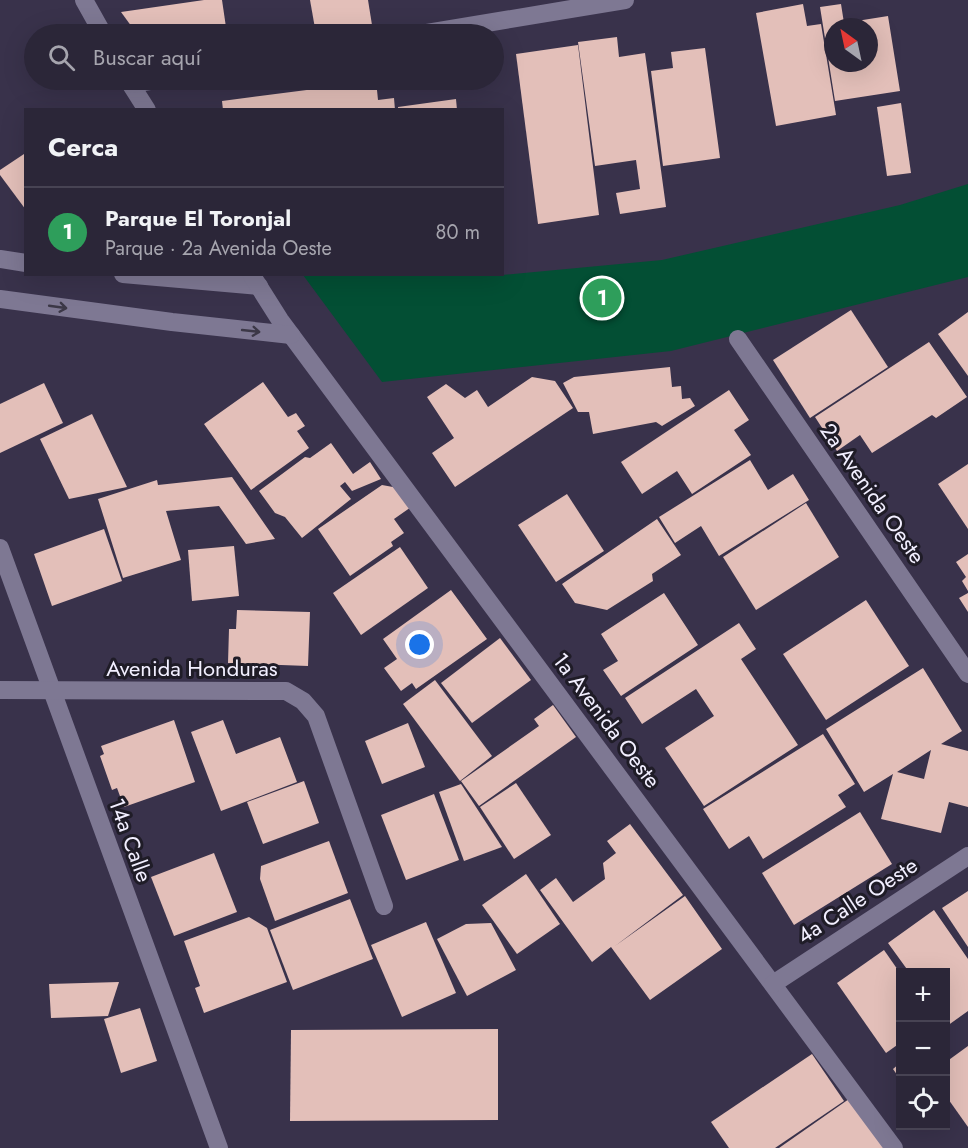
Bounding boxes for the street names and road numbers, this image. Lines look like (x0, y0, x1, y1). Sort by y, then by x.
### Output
street label: 2a Avenida Oeste (813, 416, 933, 570)
street label: 1a Avenida Oeste (545, 646, 669, 794)
street label: Avenida Honduras (106, 652, 278, 684)
street label: 14a Calle (101, 794, 161, 886)
street label: 4a Calle Oeste (790, 849, 924, 951)

